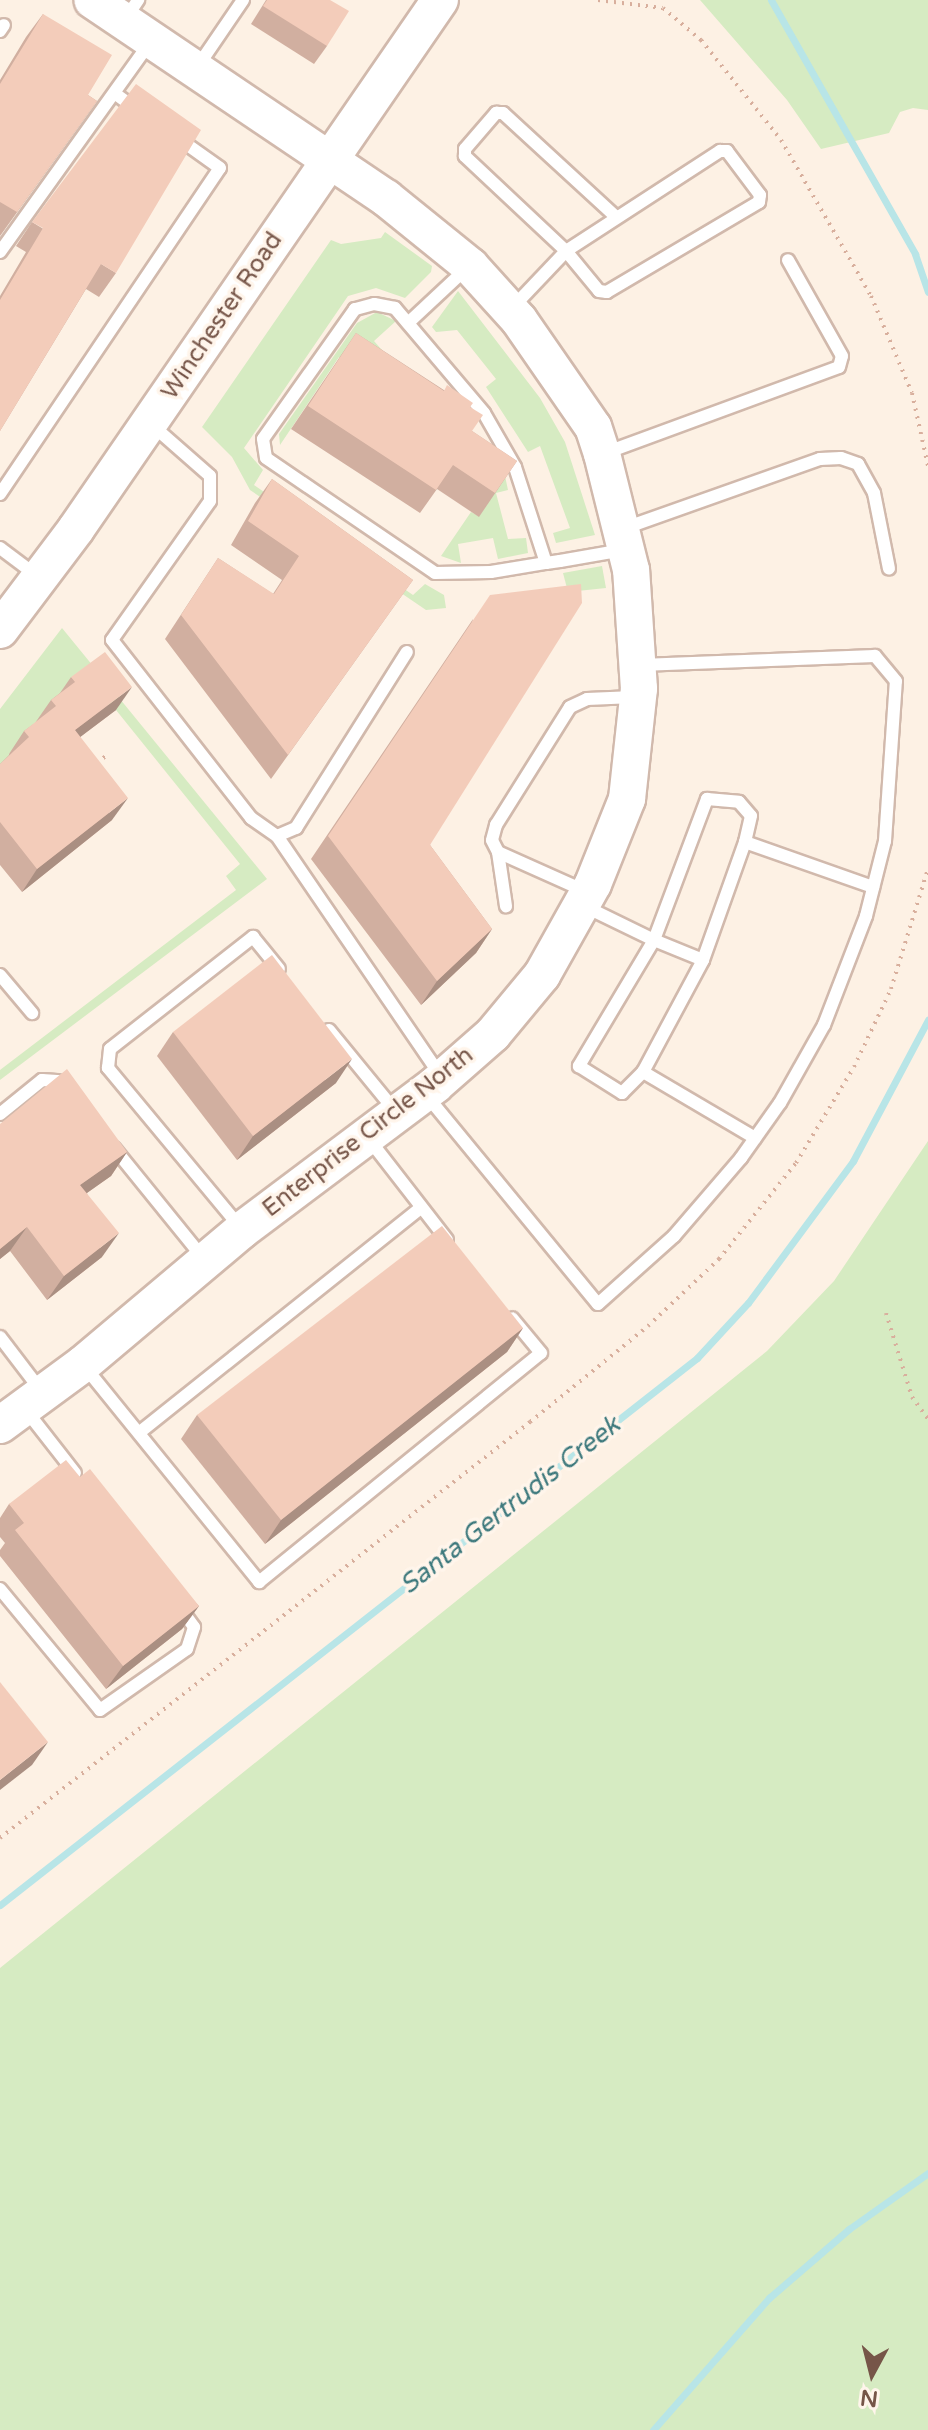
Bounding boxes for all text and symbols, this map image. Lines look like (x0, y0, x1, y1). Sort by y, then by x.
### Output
street label: Winchester Road (155, 227, 289, 405)
street label: Enterprise Circle North (257, 1041, 479, 1223)
water label: Santa Gertrudis Creek (394, 1409, 626, 1601)
north arrow (832, 2334, 912, 2414)
text: N (859, 2384, 879, 2412)

